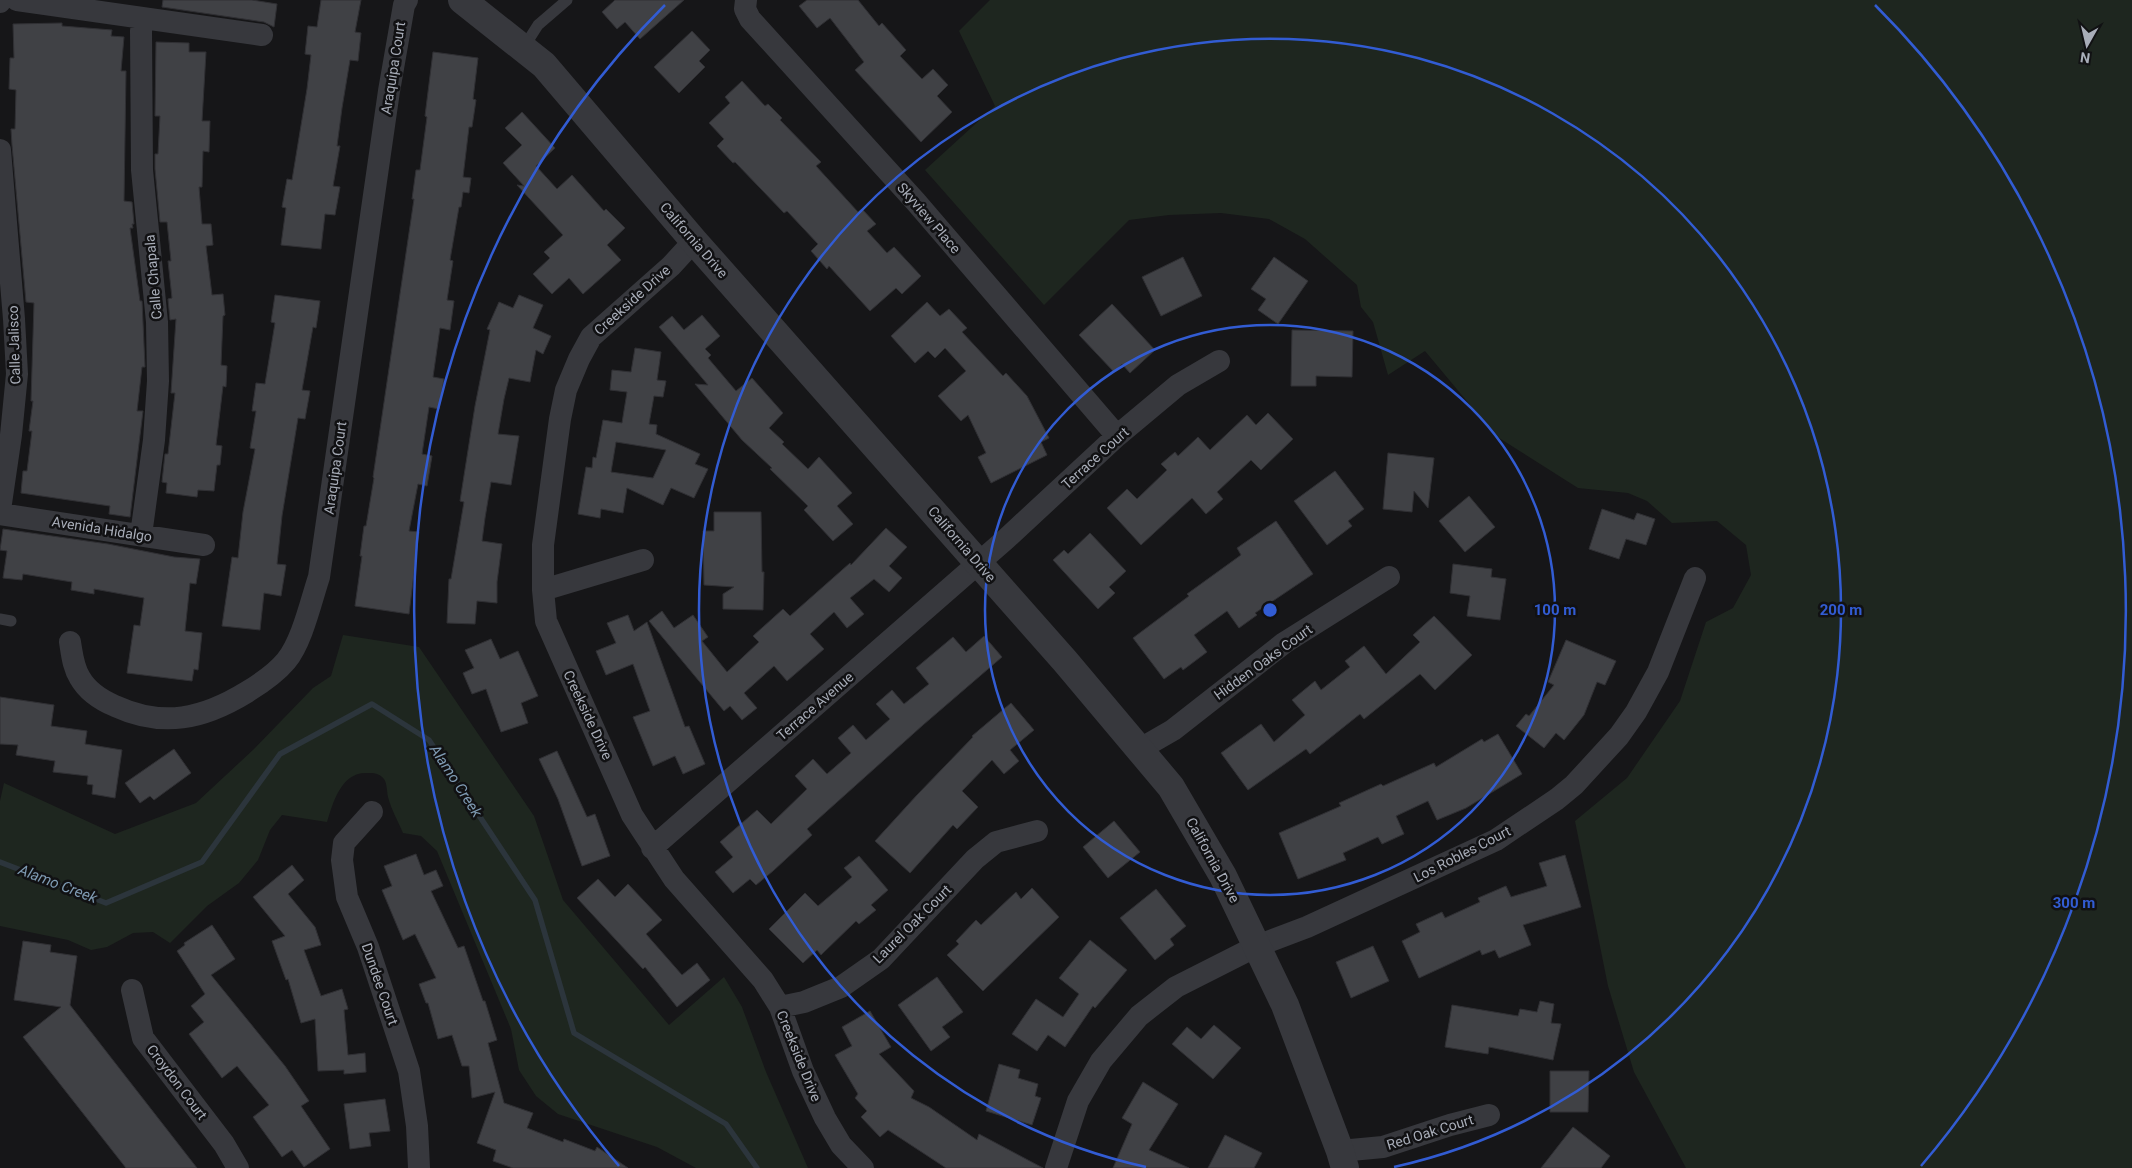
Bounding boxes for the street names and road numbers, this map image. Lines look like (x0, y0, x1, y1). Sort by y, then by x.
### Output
street label: Araquipa Court (378, 20, 408, 116)
street label: Skyview Place (894, 179, 964, 257)
street label: California Drive (657, 199, 731, 281)
street label: Calle Chapala (141, 234, 165, 320)
street label: Creekside Drive (591, 262, 673, 338)
street label: Calle Jalisco (5, 305, 23, 385)
street label: Araquipa Court (321, 420, 350, 516)
street label: Terrace Court (1058, 423, 1132, 492)
street label: California Drive (925, 503, 999, 585)
street label: Avenida Hidalgo (51, 513, 153, 545)
street label: Hidden Oaks Court (1211, 621, 1315, 703)
street label: Creekside Drive (560, 668, 616, 762)
street label: Terrace Avenue (774, 668, 856, 744)
street label: California Drive (1183, 815, 1243, 905)
street label: Los Robles Court (1411, 822, 1514, 885)
street label: Laurel Oak Court (870, 881, 955, 966)
street label: Dundee Court (359, 941, 402, 1027)
street label: Creekside Drive (773, 1008, 825, 1104)
street label: Croydon Court (144, 1041, 211, 1123)
street label: Red Oak Court (1385, 1111, 1476, 1153)

